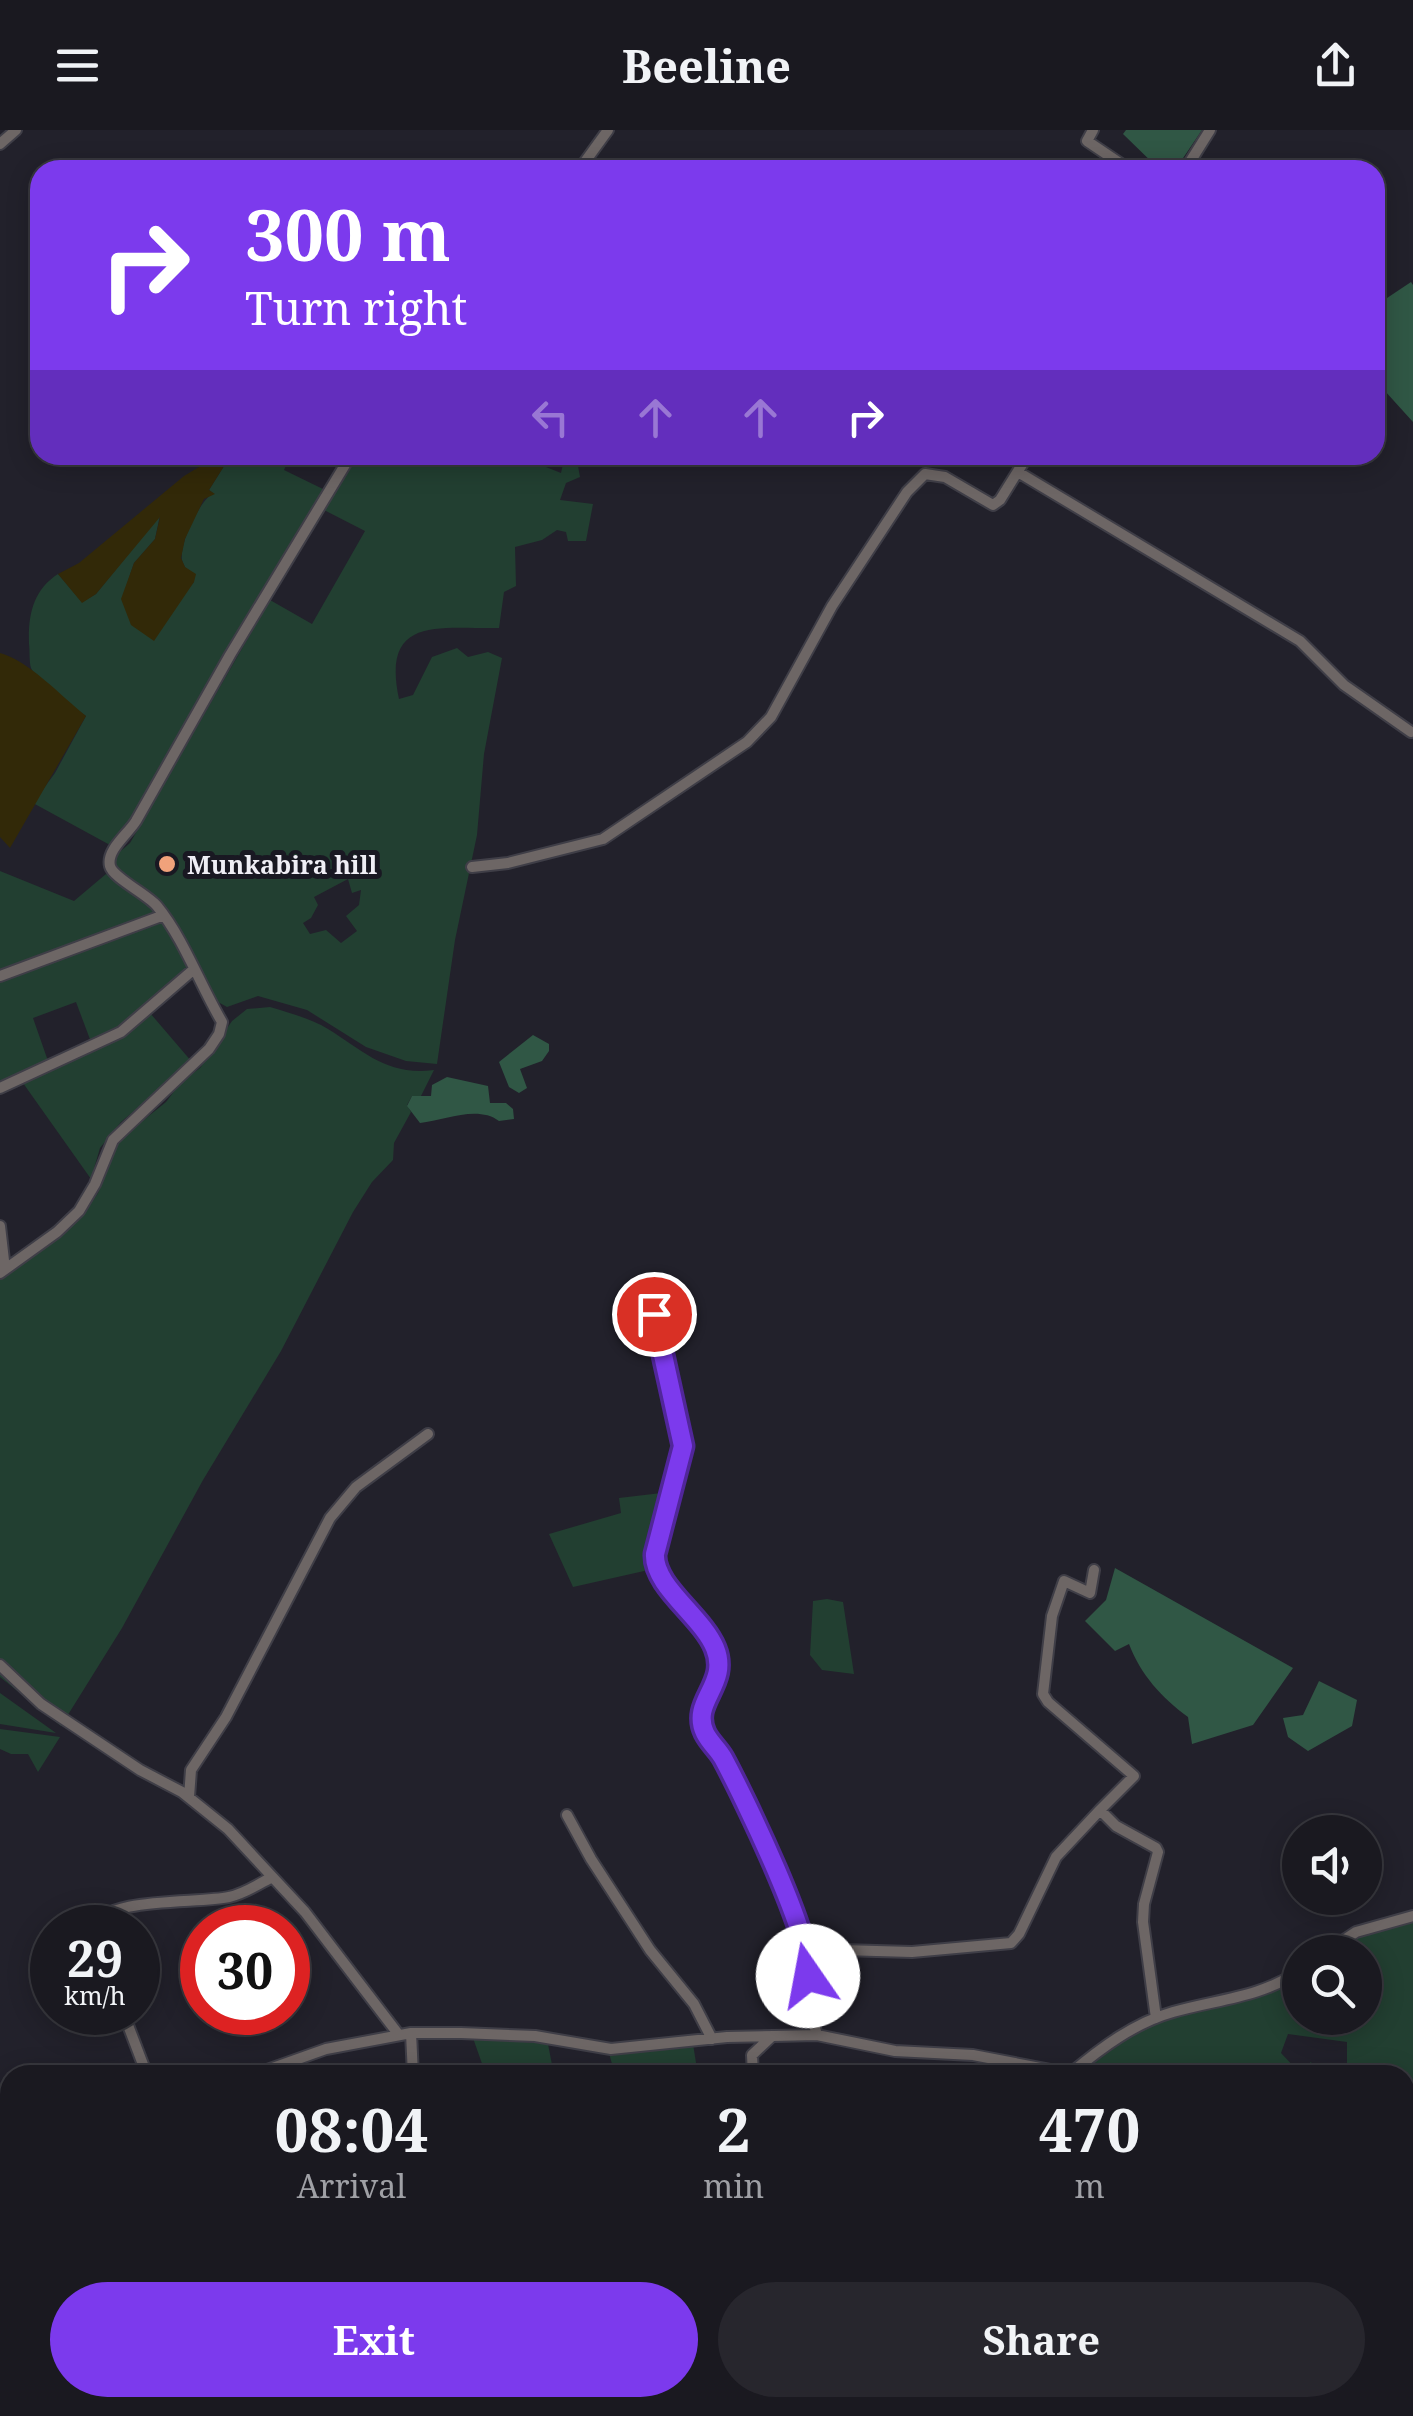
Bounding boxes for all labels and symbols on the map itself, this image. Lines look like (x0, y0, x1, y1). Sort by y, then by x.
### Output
place label: Munkabira hill (187, 847, 377, 881)
marker: Munkabira hill (156, 853, 178, 875)
pin (612, 1272, 697, 1357)
speed limit sign: 30 (180, 1905, 310, 2035)
position arrow (756, 1924, 860, 2028)

